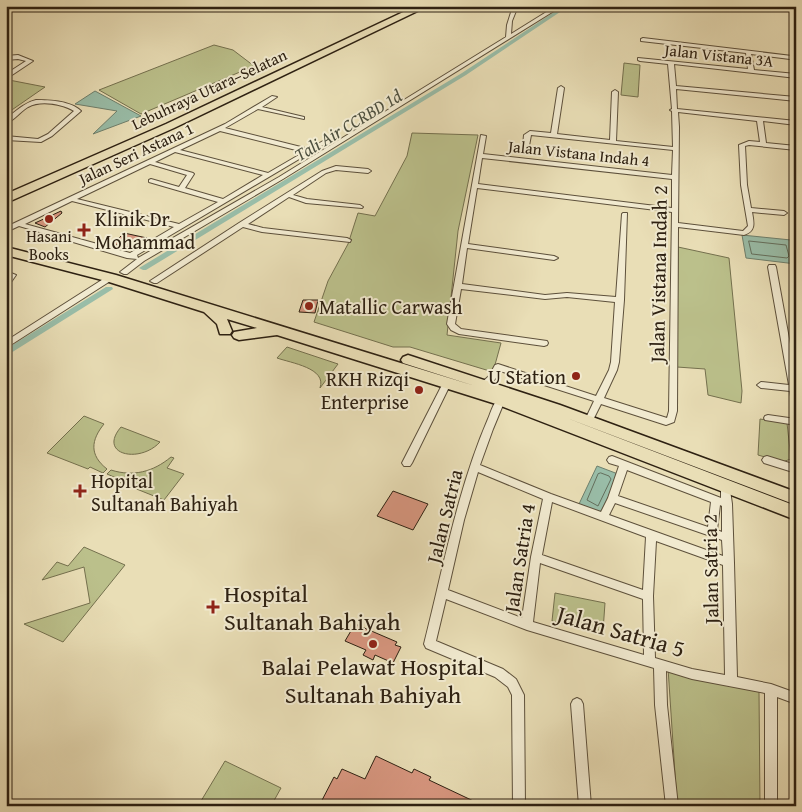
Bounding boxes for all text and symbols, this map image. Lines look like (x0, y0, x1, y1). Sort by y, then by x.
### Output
street label: Jalan Vistana 3A (661, 37, 775, 73)
street label: Lebuhraya Utara–Selatan (127, 42, 291, 136)
water label: Tali Air CCRBD 1d (289, 82, 407, 168)
street label: Jalan Seri Astana 1 (73, 116, 197, 191)
street label: Jalan Vistana Indah 4 (505, 133, 651, 172)
street label: Jalan Vistana Indah 2 (642, 185, 674, 366)
place label: Klinik Dr Mohammad (95, 204, 195, 256)
marker: Hasani Books (43, 213, 55, 225)
marker: Klinik Dr Mohammad (77, 223, 91, 237)
place label: Hasani Books (26, 224, 72, 266)
place label: Matallic Carwash (319, 292, 463, 321)
marker: Matallic Carwash (303, 300, 315, 312)
place label: U Station (488, 362, 566, 391)
place label: RKH Rizqi Enterprise (321, 364, 409, 416)
marker: U Station (570, 370, 582, 382)
marker: RKH Rizqi Enterprise (413, 384, 425, 396)
street label: Jalan Satria (418, 465, 470, 569)
place label: Hopital Sultanah Bahiyah (91, 466, 238, 518)
marker: Hopital Sultanah Bahiyah (73, 484, 87, 498)
street label: Jalan Satria 4 (496, 501, 542, 618)
street label: Jalan Satria 2 (695, 514, 726, 627)
place label: Hospital Sultanah Bahiyah (224, 576, 401, 639)
street label: Jalan Satria 5 (550, 595, 689, 666)
marker: Hospital Sultanah Bahiyah (206, 600, 220, 614)
marker: Balai Pelawat Hospital Sultanah Bahiyah (367, 638, 379, 650)
place label: Balai Pelawat Hospital Sultanah Bahiyah (262, 649, 485, 712)

